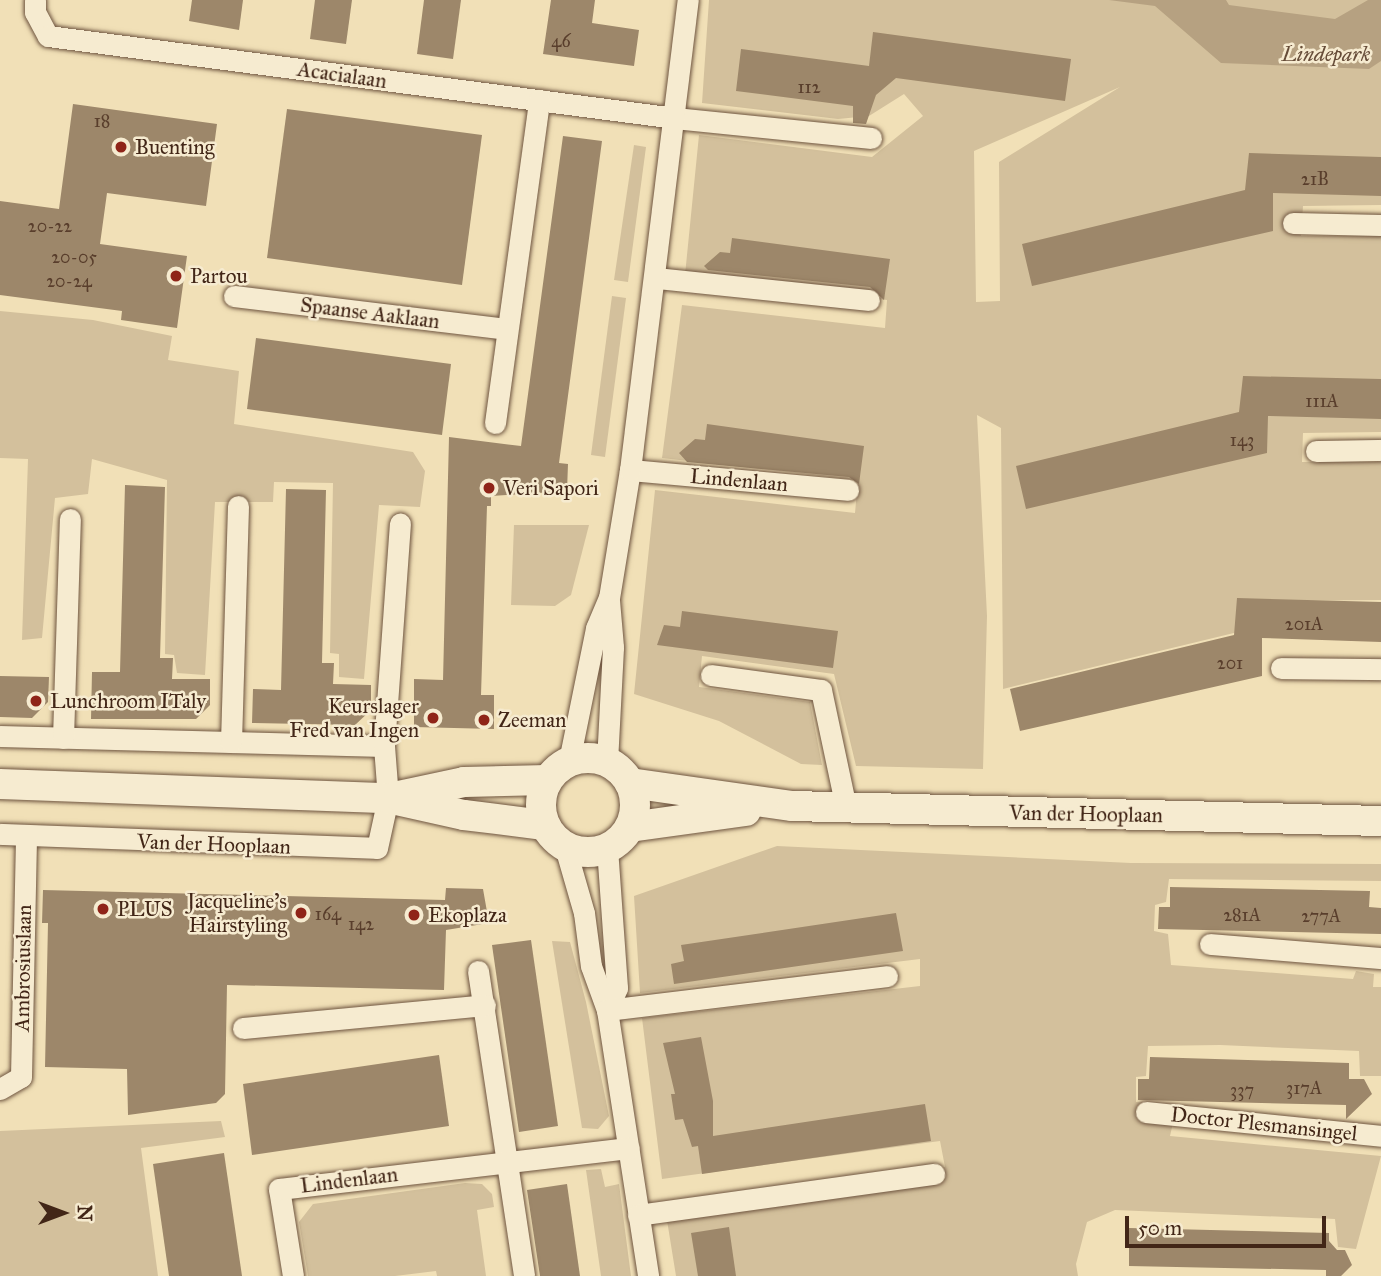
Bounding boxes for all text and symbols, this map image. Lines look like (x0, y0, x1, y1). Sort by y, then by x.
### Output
house number: 46 (551, 30, 571, 52)
park label: Lindepark (1282, 41, 1370, 67)
street label: Acacialaan (296, 56, 388, 94)
house number: 112 (797, 76, 821, 98)
house number: 18 (94, 110, 110, 132)
place label: Buenting (135, 134, 214, 160)
marker: Buenting (113, 139, 129, 155)
house number: 21B (1301, 168, 1329, 190)
house number: 20-22 (28, 215, 72, 237)
house number: 20-05 (51, 246, 97, 268)
place label: Partou (190, 263, 248, 289)
marker: Partou (168, 268, 184, 284)
house number: 20-24 (46, 270, 92, 292)
street label: Spaanse Aaklaan (299, 292, 441, 334)
house number: 111A (1305, 390, 1339, 412)
house number: 143 (1230, 429, 1254, 451)
street label: Lindenlaan (689, 463, 789, 497)
place label: Veri Sapori (503, 475, 599, 501)
marker: Veri Sapori (481, 480, 497, 496)
house number: 201A (1285, 613, 1323, 635)
house number: 201 (1217, 652, 1243, 674)
place label: Lunchroom ITaly (50, 688, 206, 714)
marker: Lunchroom ITaly (28, 693, 44, 709)
place label: Keurslager Fred van Ingen (289, 693, 419, 743)
place label: Zeeman (498, 707, 566, 733)
marker: Keurslager Fred van Ingen (425, 710, 441, 726)
marker: Zeeman (476, 712, 492, 728)
street label: Van der Hooplaan (1009, 800, 1163, 828)
street label: Van der Hooplaan (137, 829, 291, 859)
place label: Jacqueline's Hairstyling (187, 888, 287, 938)
place label: PLUS (117, 896, 173, 922)
marker: PLUS (95, 901, 111, 917)
place label: Ekoplaza (428, 902, 507, 928)
house number: 164 (315, 903, 341, 925)
street label: Ambrosiuslaan (9, 904, 37, 1032)
house number: 281A (1223, 904, 1261, 926)
marker: Jacqueline's Hairstyling (293, 905, 309, 921)
house number: 277A (1301, 905, 1341, 927)
marker: Ekoplaza (406, 907, 422, 923)
house number: 142 (348, 913, 374, 935)
house number: 317A (1286, 1077, 1322, 1099)
house number: 337 (1230, 1079, 1254, 1101)
street label: Doctor Plesmansingel (1169, 1102, 1359, 1146)
street label: Lindenlaan (299, 1162, 399, 1198)
north arrow (28, 1178, 98, 1248)
scale bar (1129, 1202, 1330, 1246)
text: N (73, 1205, 96, 1221)
text: 50 m (1138, 1215, 1182, 1241)

